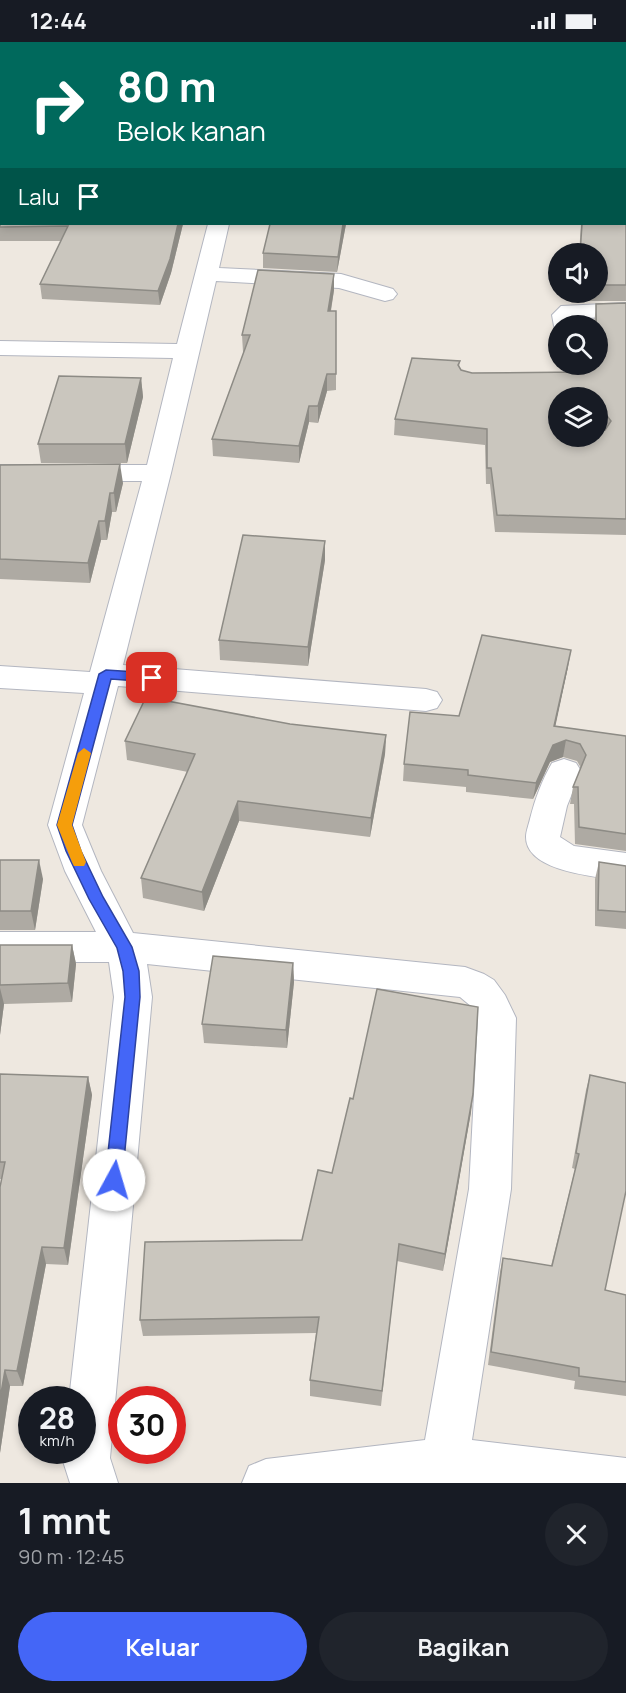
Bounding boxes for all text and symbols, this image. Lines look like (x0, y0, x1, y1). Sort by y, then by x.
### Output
text: 12:44 (30, 6, 87, 36)
text: 80 m (117, 57, 217, 115)
icon: right (18, 66, 96, 144)
text: Belok kanan (117, 112, 266, 149)
icon: arrive (72, 180, 105, 213)
text: Lalu (18, 182, 60, 212)
map controls (548, 243, 608, 447)
button: sound (548, 243, 608, 303)
button: search (548, 315, 608, 375)
button: layers (548, 387, 608, 447)
pin (126, 652, 177, 703)
icon: arrive (135, 661, 168, 694)
position arrow (82, 1148, 146, 1212)
speed limit sign: 30 (108, 1386, 186, 1464)
text: 28 (39, 1397, 75, 1438)
text: km/h (40, 1430, 74, 1451)
text: 1 mnt (18, 1496, 111, 1545)
button: close (545, 1503, 608, 1566)
text: 90 m · 12:45 (18, 1543, 125, 1570)
button: Keluar (18, 1612, 307, 1681)
button: Bagikan (319, 1612, 608, 1681)

